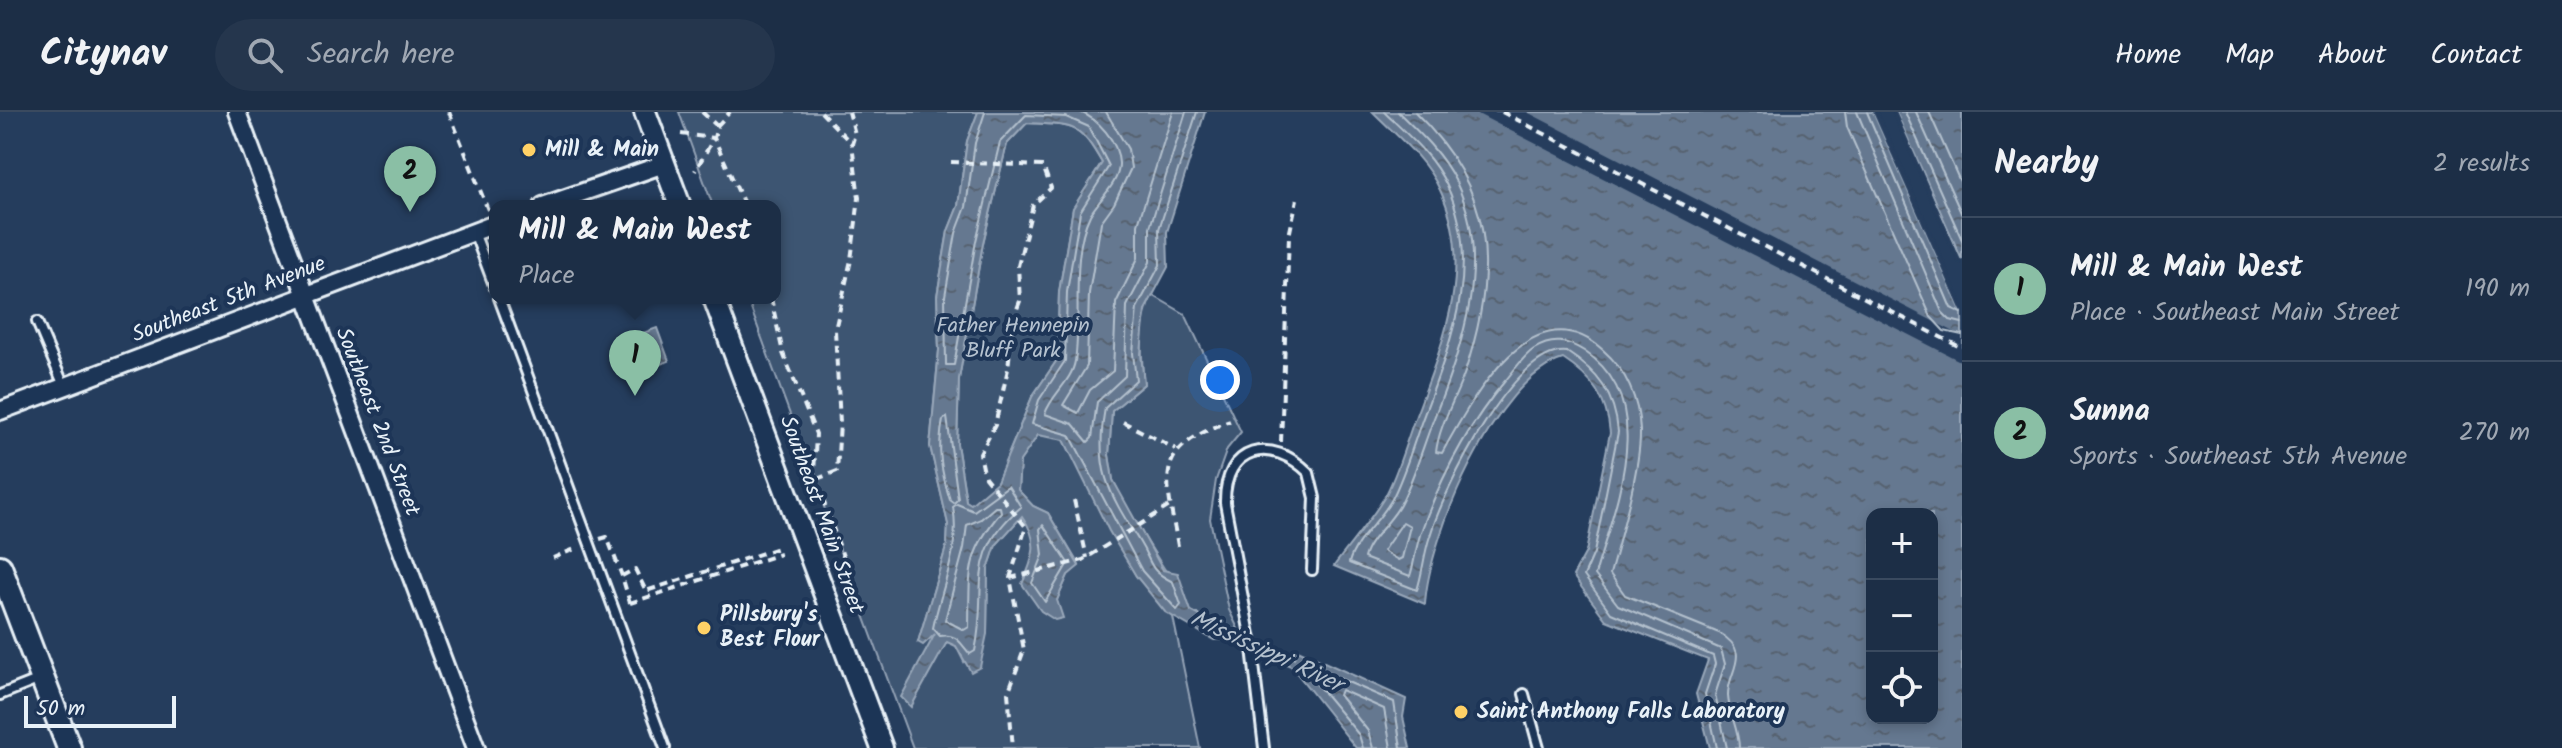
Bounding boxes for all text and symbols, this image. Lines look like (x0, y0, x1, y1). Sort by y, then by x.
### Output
search box (215, 19, 775, 91)
text: Citynav (40, 25, 167, 85)
text: Search here (307, 31, 455, 79)
icon: search (243, 33, 287, 77)
text: Home (2115, 33, 2181, 78)
text: Map (2225, 33, 2274, 78)
text: About (2318, 33, 2386, 78)
text: Contact (2430, 33, 2522, 78)
place label: Mill & Main (545, 133, 659, 168)
text: Nearby (1994, 137, 2099, 191)
marker: Mill & Main (520, 141, 538, 159)
text: 2 results (2433, 143, 2530, 185)
pin: 2 (384, 146, 436, 212)
popup (489, 200, 781, 304)
text: Mill & Main West (519, 207, 751, 255)
text: Mill & Main West (2070, 244, 2303, 292)
street label: Southeast 5th Avenue (127, 247, 331, 353)
text: Place (519, 255, 575, 297)
text: 1 (2016, 268, 2024, 310)
text: 190 m (2465, 268, 2530, 310)
text: Place · Southeast Main Street (2070, 292, 2400, 334)
park label: Father Hennepin Bluff Park (936, 309, 1090, 369)
street label: Southeast 2nd Street (325, 323, 429, 522)
pin: 1 (609, 330, 661, 396)
your location (1200, 360, 1240, 400)
text: Sunna (2070, 388, 2150, 436)
street label: Southeast Main Street (769, 411, 873, 620)
text: 2 (2012, 412, 2028, 454)
text: 270 m (2459, 412, 2530, 454)
text: Sports · Southeast 5th Avenue (2070, 436, 2407, 478)
map controls (1866, 508, 1938, 724)
button: + (1866, 508, 1938, 580)
button: − (1866, 580, 1938, 652)
place label: Pillsbury's Best Flour (720, 598, 821, 658)
water label: Mississippi River (1184, 600, 1353, 706)
marker: Pillsbury's Best Flour (695, 619, 713, 637)
button: locate (1866, 652, 1938, 724)
scale bar (24, 692, 176, 728)
text: 50 m (36, 692, 85, 727)
place label: Saint Anthony Falls Laboratory (1477, 695, 1786, 730)
marker: Saint Anthony Falls Laboratory (1452, 703, 1470, 721)

